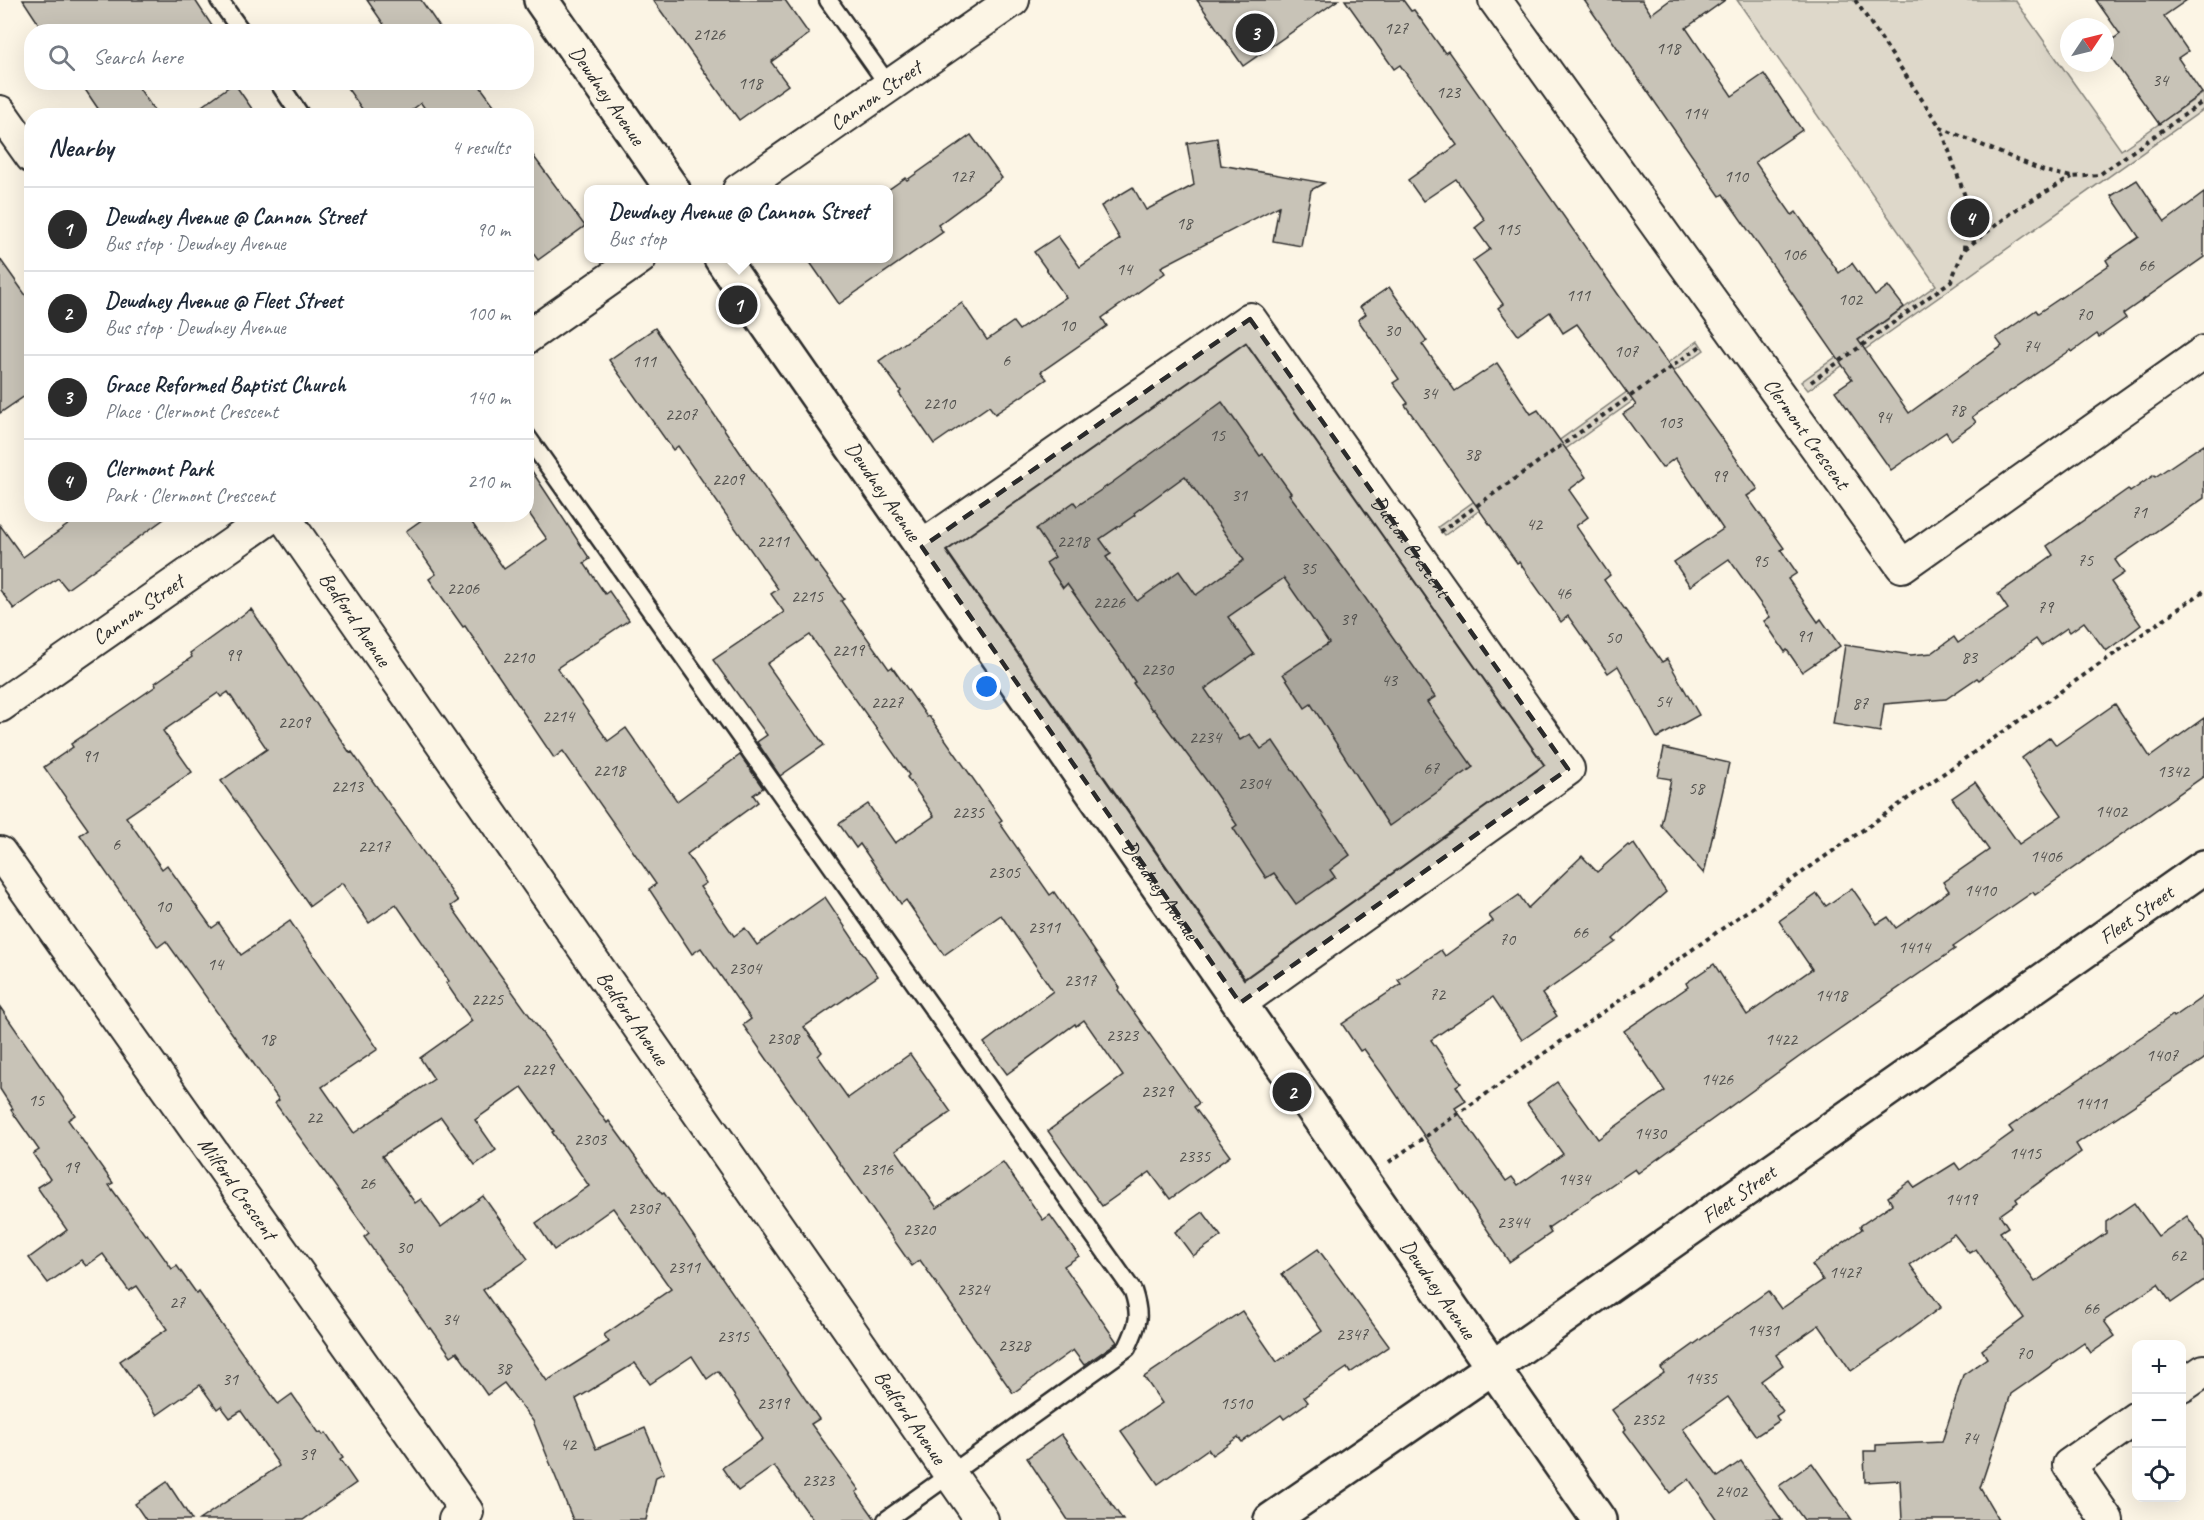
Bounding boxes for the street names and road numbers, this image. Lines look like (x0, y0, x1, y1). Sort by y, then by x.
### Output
street label: Dewdney Avenue (564, 41, 651, 151)
street label: Cannon Street (825, 53, 929, 136)
street label: Clermont Crescent (1758, 373, 1857, 496)
street label: Dewdney Avenue (840, 436, 927, 547)
street label: Dutton Crescent (1366, 491, 1457, 604)
street label: Cannon Street (87, 567, 191, 651)
street label: Bedford Avenue (313, 567, 398, 672)
street label: Dewdney Avenue (1117, 835, 1205, 946)
street label: Fleet Street (2094, 879, 2180, 950)
street label: Bedford Avenue (591, 966, 675, 1071)
street label: Milford Crescent (192, 1132, 285, 1247)
street label: Fleet Street (1697, 1158, 1782, 1229)
street label: Dewdney Avenue (1395, 1234, 1483, 1345)
street label: Bedford Avenue (869, 1365, 953, 1470)

